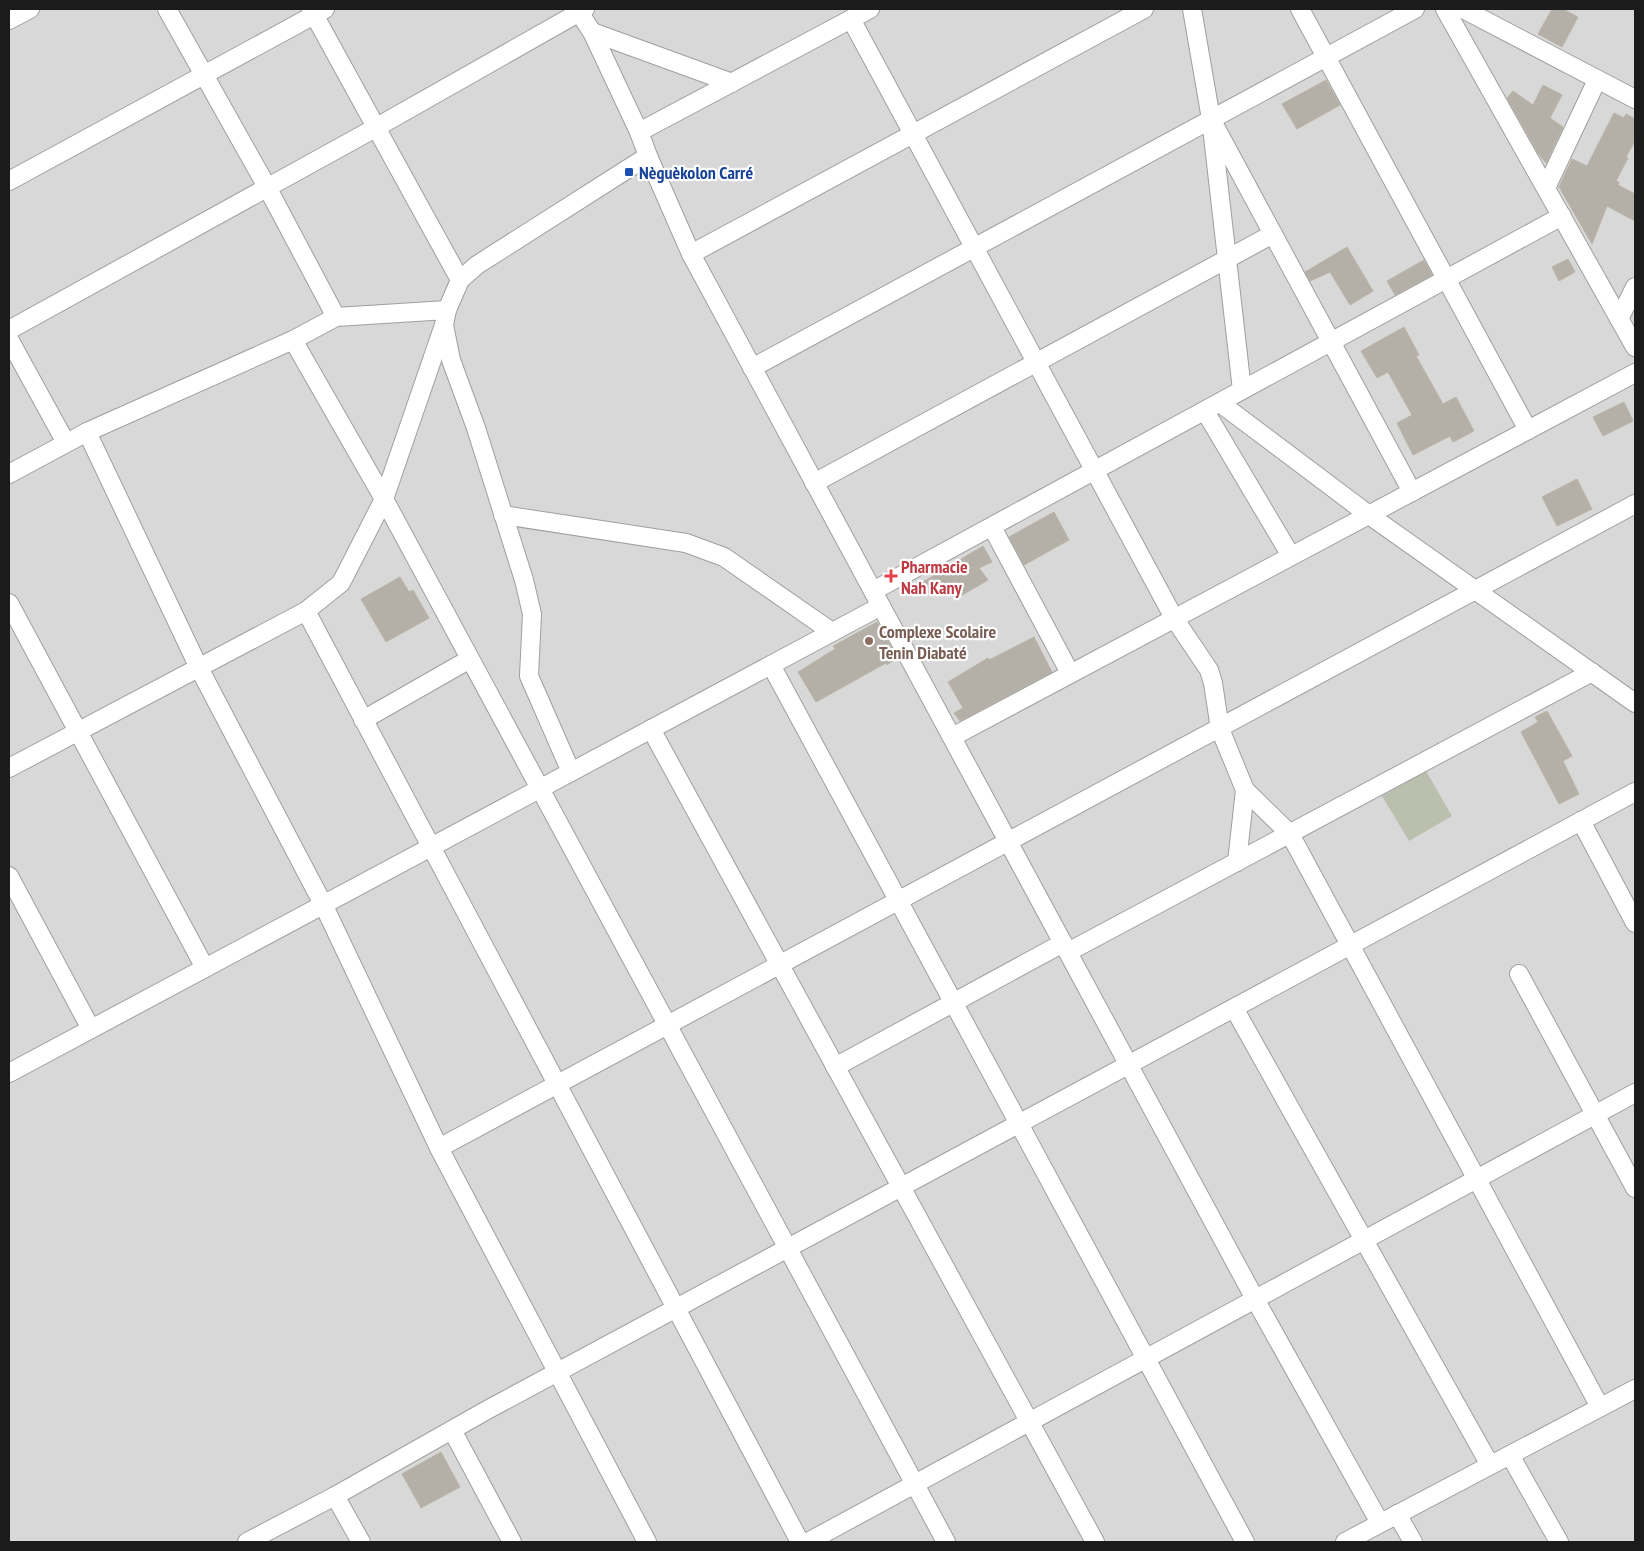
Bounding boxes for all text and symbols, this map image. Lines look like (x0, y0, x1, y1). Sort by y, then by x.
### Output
place label: Nèguèkolon Carré (639, 161, 753, 184)
marker: Nèguèkolon Carré (623, 166, 635, 178)
place label: Pharmacie Nah Kany (901, 555, 968, 599)
marker: Pharmacie Nah Kany (885, 570, 897, 582)
place label: Complexe Scolaire Tenin Diabaté (879, 620, 997, 664)
marker: Complexe Scolaire Tenin Diabaté (863, 635, 875, 647)

